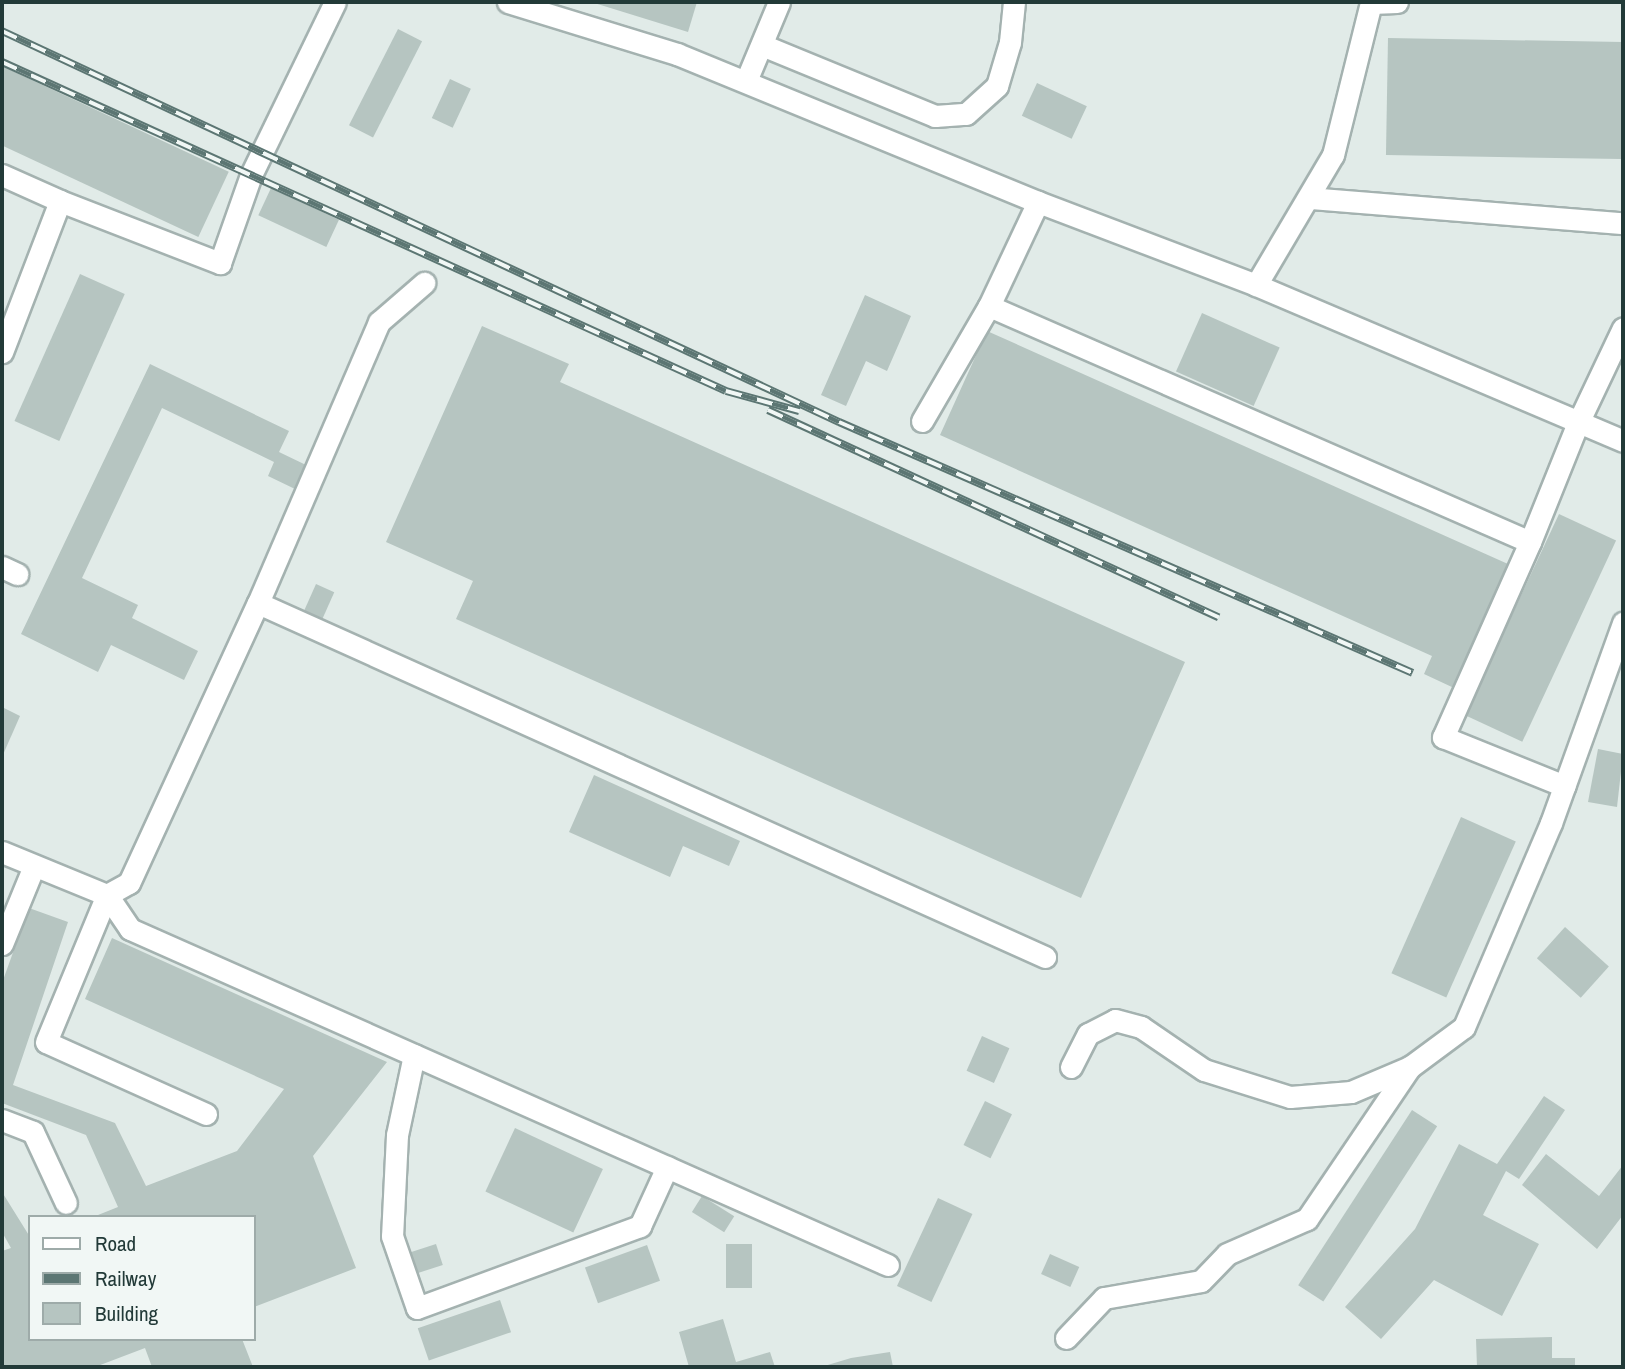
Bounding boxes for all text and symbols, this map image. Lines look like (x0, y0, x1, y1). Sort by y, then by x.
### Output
legend (28, 1215, 256, 1341)
text: Road (95, 1229, 136, 1258)
text: Railway (95, 1264, 156, 1293)
text: Building (95, 1299, 158, 1328)

